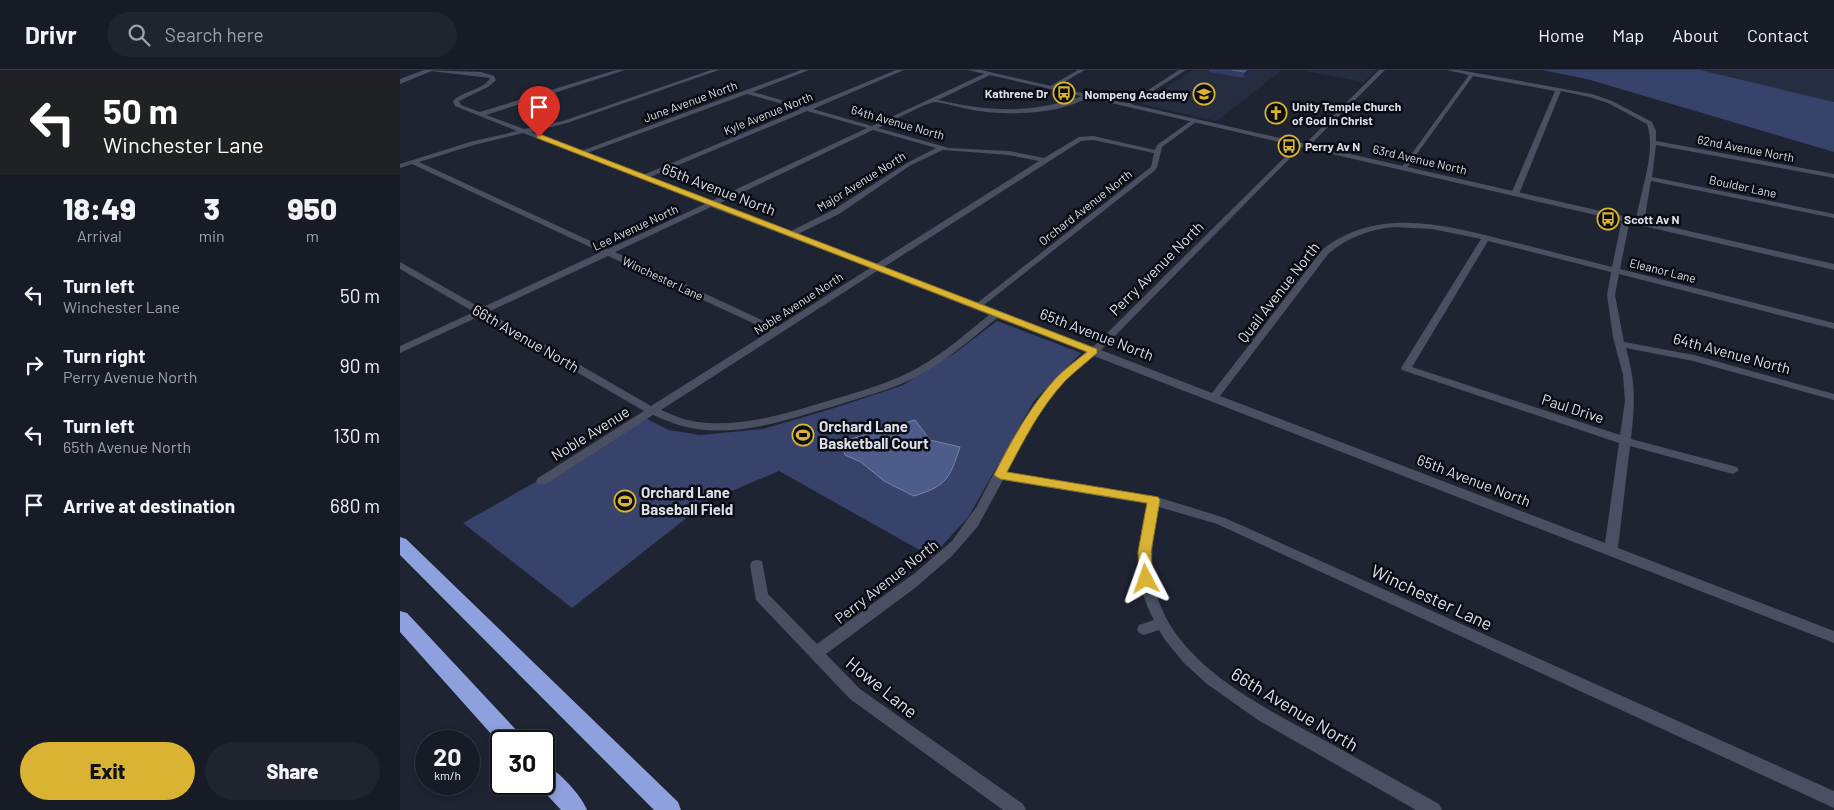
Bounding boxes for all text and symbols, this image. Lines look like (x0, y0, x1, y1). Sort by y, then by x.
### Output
search box (107, 12, 457, 57)
text: Drivr (25, 20, 77, 49)
icon: search (125, 21, 153, 49)
text: Search here (165, 23, 264, 46)
text: Home (1538, 24, 1584, 46)
text: Map (1612, 24, 1644, 46)
text: About (1672, 24, 1719, 46)
text: Contact (1747, 24, 1809, 46)
street label: June Avenue North (641, 77, 739, 125)
bus stop icon: Kathrene Dr (1052, 81, 1076, 105)
school or university icon: Nompeng Academy (1192, 82, 1216, 106)
pin (518, 86, 560, 137)
place label: Kathrene Dr (985, 86, 1048, 100)
place label: Nompeng Academy (1085, 87, 1188, 101)
text: 50 m (103, 89, 178, 131)
street label: Kyle Avenue North (721, 89, 815, 137)
icon: left (20, 90, 85, 155)
icon: arrive (525, 93, 553, 121)
place label: Unity Temple Church of God in Christ (1292, 99, 1401, 127)
church icon: Unity Temple Church of God in Christ (1264, 101, 1288, 125)
street label: 64th Avenue North (850, 102, 946, 142)
text: Winchester Lane (103, 131, 264, 157)
street label: 62nd Avenue North (1696, 132, 1796, 164)
bus stop icon: Perry Av N (1277, 134, 1301, 158)
place label: Perry Av N (1305, 139, 1360, 153)
street label: 63rd Avenue North (1372, 141, 1468, 177)
street label: Major Avenue North (814, 148, 908, 214)
street label: 65th Avenue North (660, 159, 778, 219)
street label: Orchard Avenue North (1036, 166, 1134, 248)
street label: Boulder Lane (1708, 172, 1778, 200)
text: 18:49 (63, 190, 136, 226)
text: 3 (204, 190, 220, 226)
text: 950 (288, 190, 337, 226)
street label: Lee Avenue North (590, 201, 680, 253)
bus stop icon: Scott Av N (1596, 207, 1620, 231)
place label: Scott Av N (1624, 212, 1680, 226)
street label: Perry Avenue North (1105, 217, 1207, 319)
text: Arrival (77, 226, 122, 245)
text: min (199, 226, 225, 245)
text: m (306, 226, 319, 245)
street label: Quail Avenue North (1233, 238, 1323, 346)
street label: Winchester Lane (620, 253, 706, 303)
street label: Eleanor Lane (1628, 255, 1698, 285)
street label: Noble Avenue North (751, 269, 845, 337)
text: Turn left (63, 274, 134, 297)
icon: left (20, 281, 48, 309)
text: 50 m (340, 284, 380, 307)
text: Winchester Lane (63, 297, 180, 316)
street label: 66th Avenue North (469, 300, 583, 376)
street label: 65th Avenue North (1038, 304, 1156, 364)
street label: 64th Avenue North (1671, 329, 1793, 377)
text: Turn right (63, 344, 145, 367)
icon: right (20, 351, 48, 379)
text: 90 m (340, 354, 380, 377)
text: Perry Avenue North (63, 367, 197, 386)
street label: Paul Drive (1540, 389, 1606, 427)
street label: Noble Avenue (548, 402, 632, 464)
text: Turn left (63, 414, 134, 437)
place label: Orchard Lane Basketball Court (819, 417, 929, 452)
icon: left (20, 421, 48, 449)
sports icon: Orchard Lane Basketball Court (791, 423, 815, 447)
text: 130 m (333, 424, 380, 447)
text: 65th Avenue North (63, 437, 191, 456)
street label: 65th Avenue North (1415, 450, 1533, 510)
place label: Orchard Lane Baseball Field (641, 483, 733, 518)
sports icon: Orchard Lane Baseball Field (613, 489, 637, 513)
icon: arrive (20, 491, 48, 519)
text: Arrive at destination (63, 494, 235, 517)
text: 680 m (330, 494, 380, 517)
street label: Perry Avenue North (831, 535, 941, 627)
position arrow (1119, 552, 1171, 604)
street label: Winchester Lane (1368, 559, 1496, 635)
street label: Howe Lane (842, 651, 922, 723)
street label: 66th Avenue North (1228, 662, 1362, 756)
speed limit sign: 30 (490, 730, 555, 795)
text: 20 (433, 741, 462, 771)
button: Exit (20, 742, 195, 800)
button: Share (205, 742, 380, 800)
text: km/h (434, 768, 461, 782)

